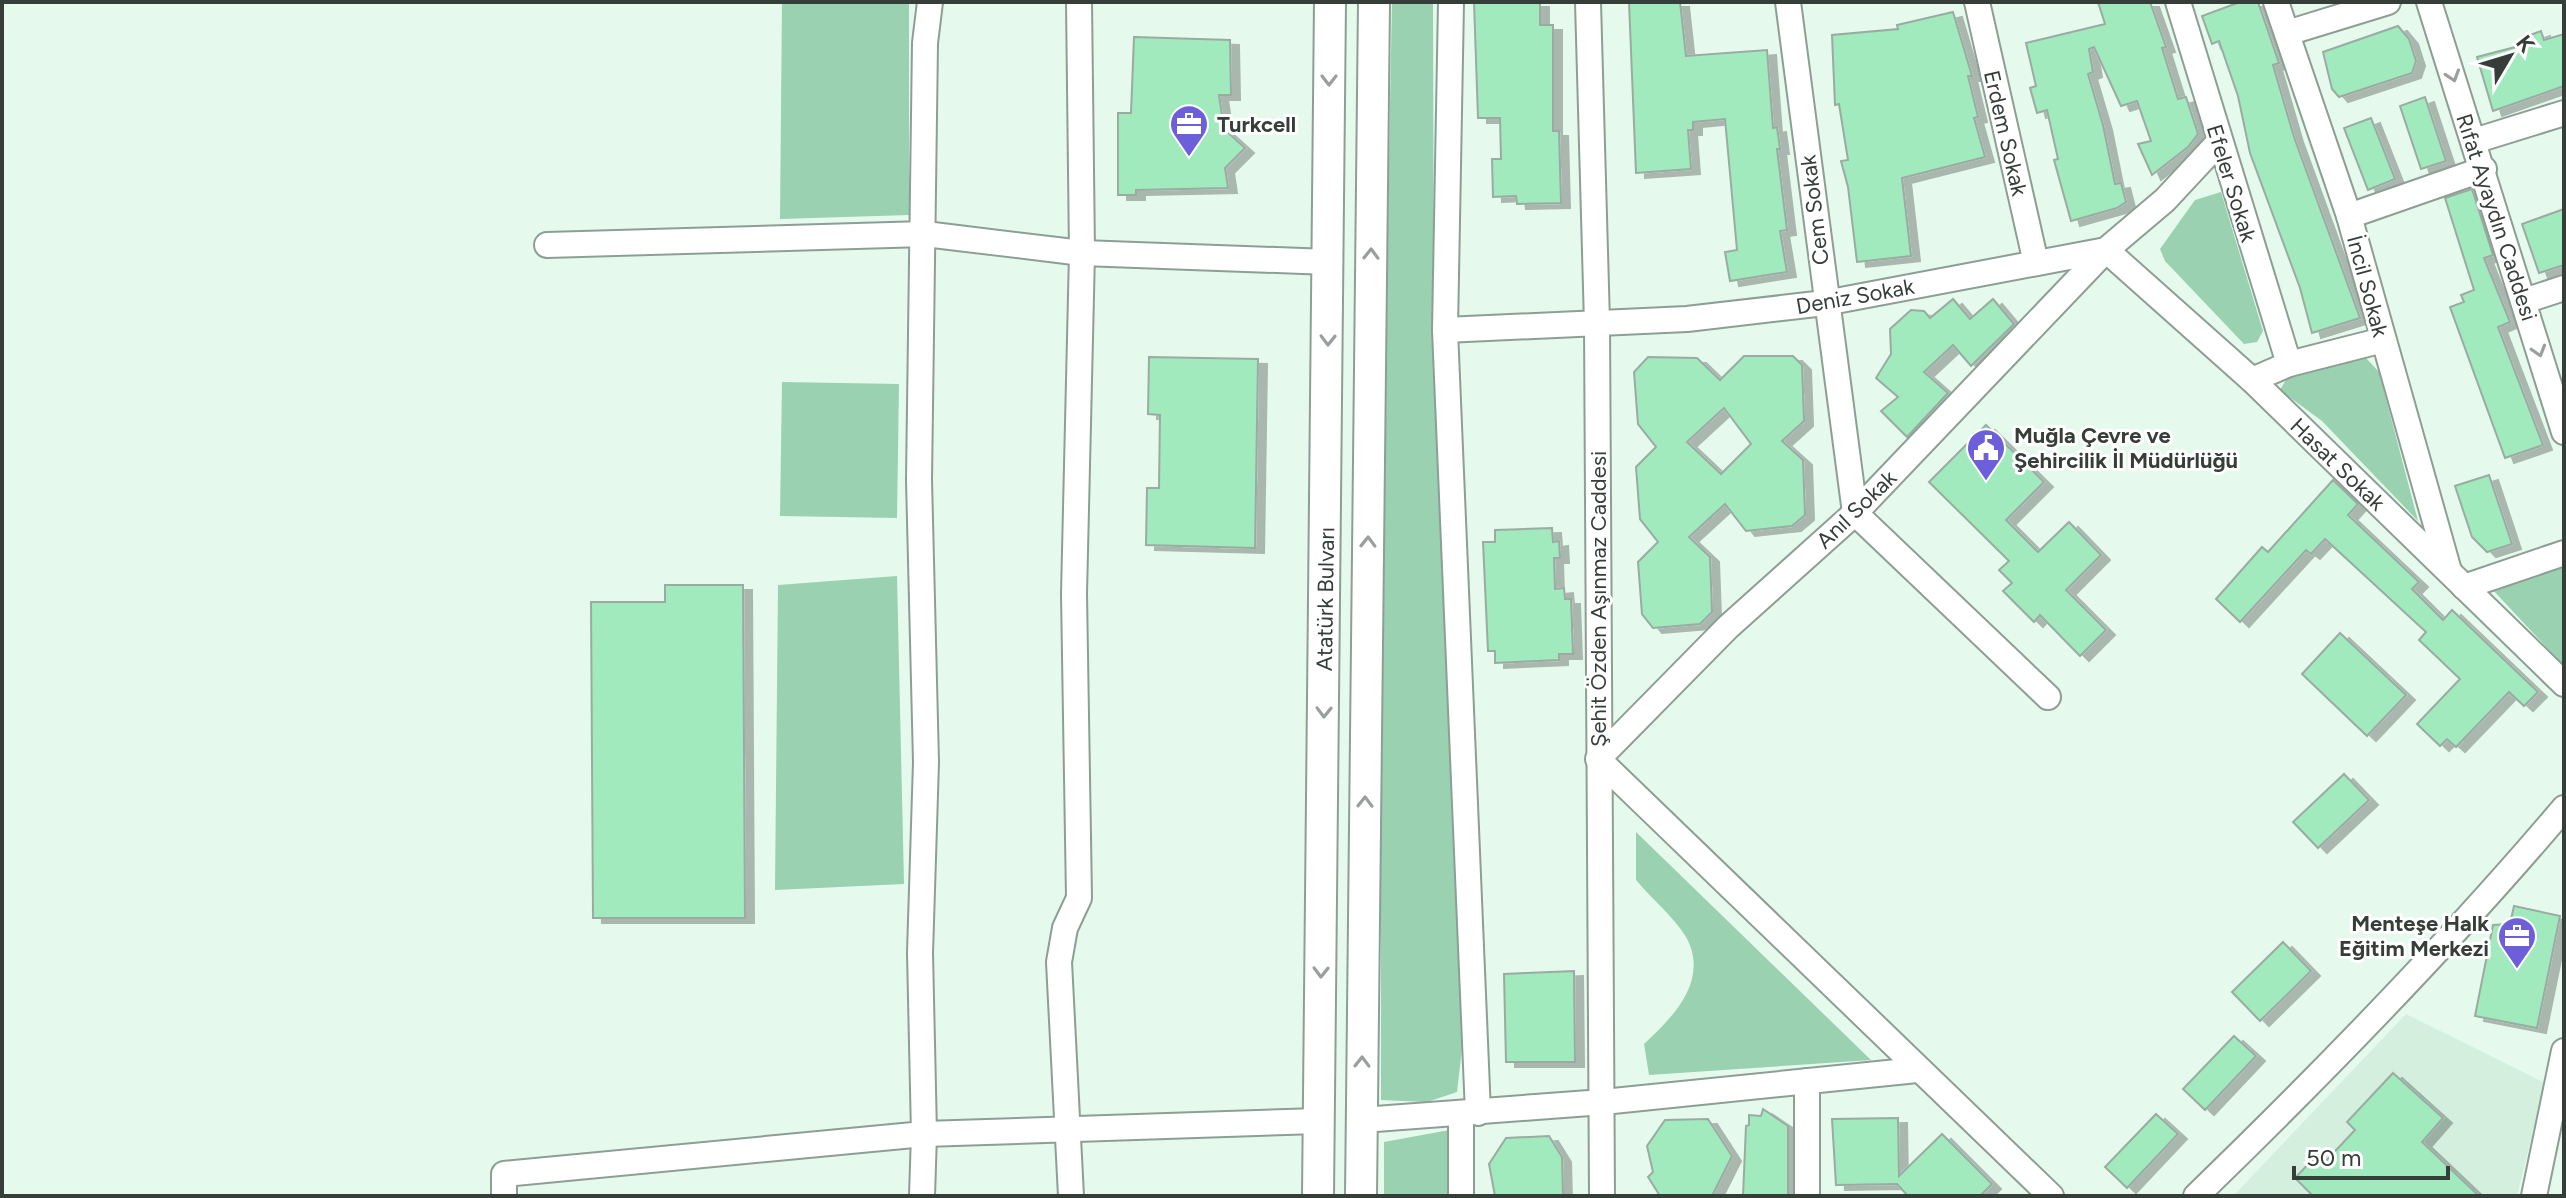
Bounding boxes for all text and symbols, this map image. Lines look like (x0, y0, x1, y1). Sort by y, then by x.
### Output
north arrow (2470, 16, 2550, 96)
text: K (2510, 30, 2541, 58)
street label: Erdem Sokak (1978, 68, 2033, 199)
one-way arrow (2443, 69, 2459, 83)
one-way arrow (1320, 74, 1338, 87)
office icon: Turkcell (1168, 103, 1210, 158)
street label: Rıfat Ayaydın Caddesi (2450, 110, 2543, 324)
place label: Turkcell (1217, 111, 1296, 138)
street label: Efeler Sokak (2201, 121, 2262, 245)
street label: Cem Sokak (1794, 153, 1835, 266)
street label: İncil Sokak (2341, 232, 2394, 340)
one-way arrow (1362, 247, 1380, 260)
street label: Deniz Sokak (1794, 273, 1917, 320)
one-way arrow (1319, 334, 1337, 347)
one-way arrow (2530, 343, 2546, 357)
street label: Hasat Sokak (2285, 412, 2391, 517)
place label: Muğla Çevre ve Şehircilik İl Müdürlüğü (2014, 422, 2238, 474)
public building icon: Muğla Çevre ve Şehircilik İl Müdürlüğü (1965, 427, 2007, 482)
street label: Şehit Özden Aşınmaz Caddesi (1585, 451, 1612, 747)
street label: Anıl Sokak (1811, 464, 1902, 554)
street label: Atatürk Bulvarı (1311, 527, 1340, 671)
one-way arrow (1359, 535, 1377, 548)
one-way arrow (1315, 706, 1333, 719)
one-way arrow (1356, 795, 1374, 808)
place label: Menteşe Halk Eğitim Merkezi (2339, 910, 2489, 962)
office icon: Menteşe Halk Eğitim Merkezi (2496, 915, 2538, 970)
one-way arrow (1312, 966, 1330, 979)
one-way arrow (1353, 1055, 1371, 1068)
scale bar (2294, 1130, 2448, 1180)
text: 50 m (2306, 1143, 2362, 1172)

